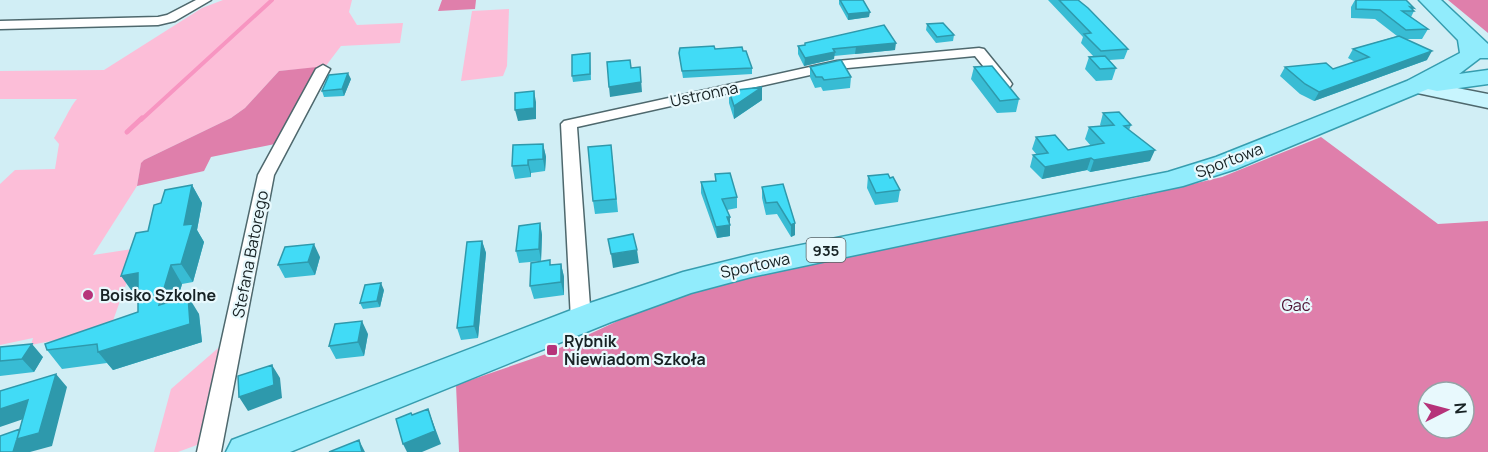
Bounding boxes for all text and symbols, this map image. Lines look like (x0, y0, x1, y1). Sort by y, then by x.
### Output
street label: Ustronna (668, 76, 740, 112)
street label: Sportowa (1192, 137, 1266, 183)
street label: Stefana Batorego (227, 188, 273, 320)
road number: 935 (806, 238, 846, 262)
street label: Sportowa (718, 247, 792, 283)
place label: Boisko Szkolne (100, 284, 216, 306)
marker: Boisko Szkolne (81, 288, 95, 302)
park label: Gać (1281, 294, 1311, 316)
place label: Rybnik Niewiadom Szkoła (564, 330, 706, 370)
marker: Rybnik Niewiadom Szkoła (545, 343, 559, 357)
north arrow (1416, 380, 1476, 440)
text: N (1449, 402, 1472, 415)

